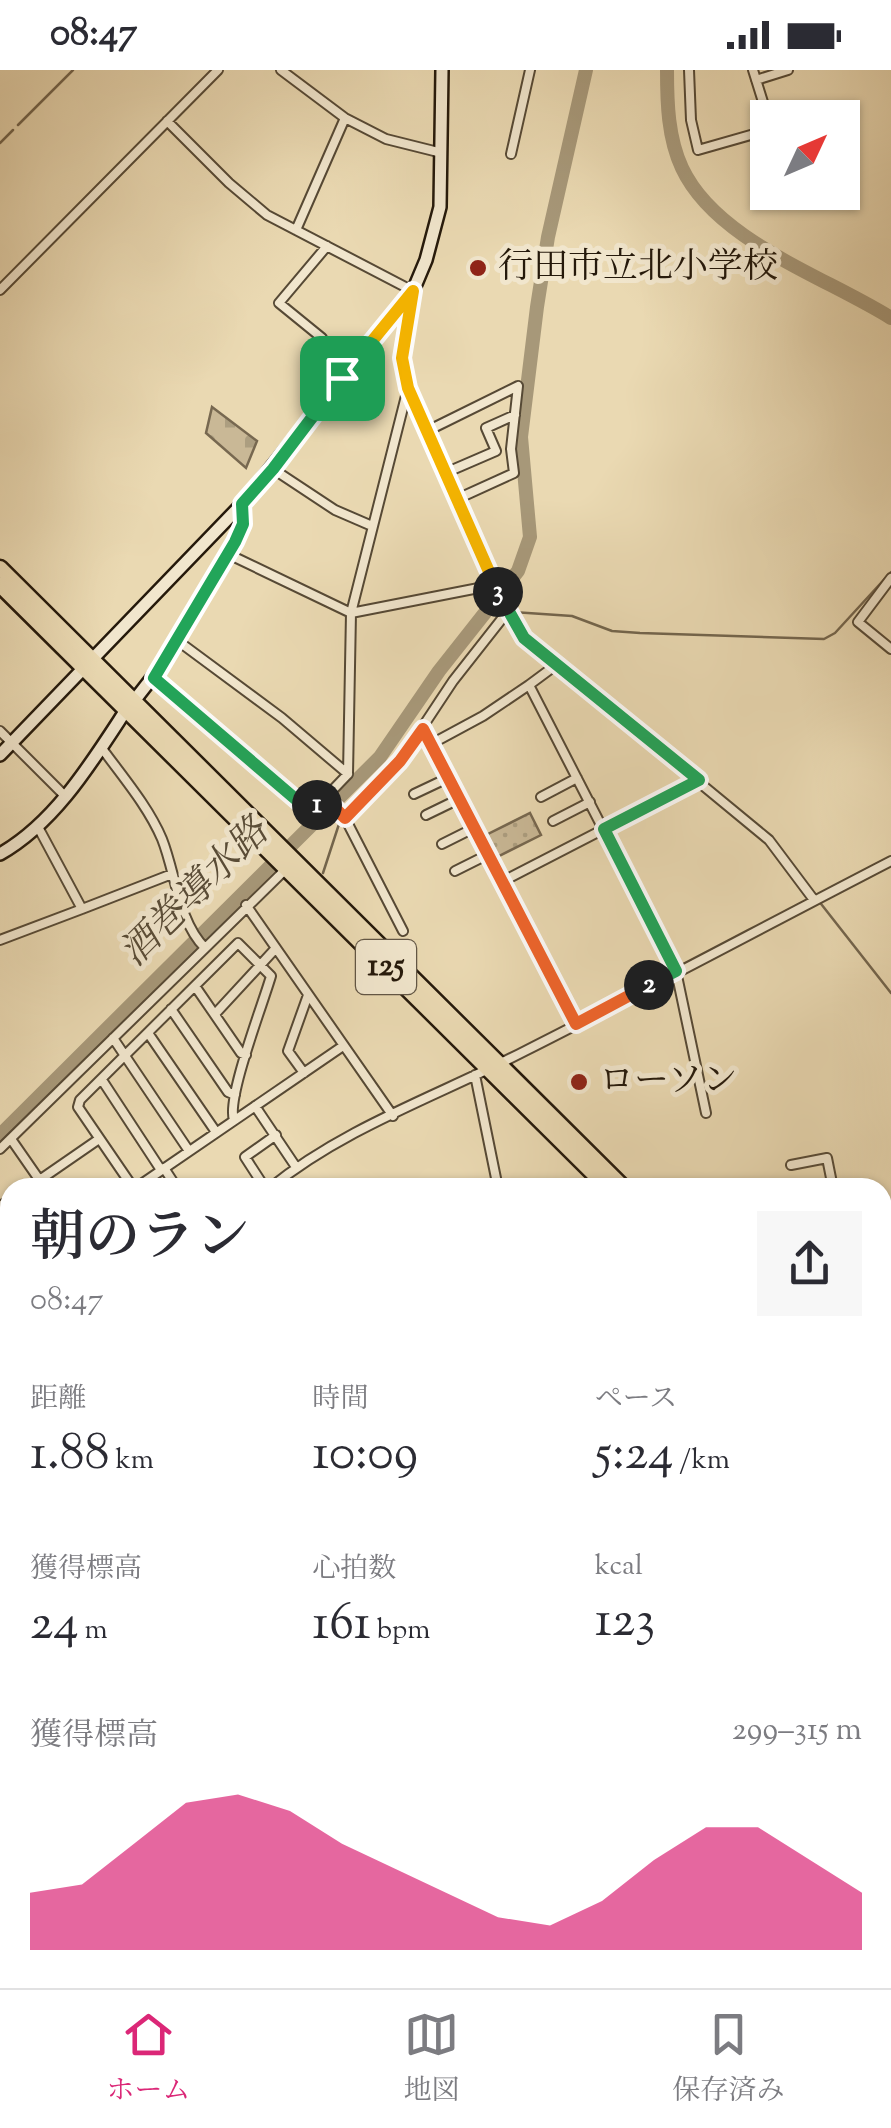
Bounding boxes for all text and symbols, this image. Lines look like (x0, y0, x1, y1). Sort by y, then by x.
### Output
text: 08:47 (50, 8, 137, 62)
north arrow (750, 100, 860, 210)
map controls (750, 100, 860, 210)
place label: 行田市立北小学校 (498, 243, 778, 294)
marker: 行田市立北小学校 (467, 257, 489, 279)
pin (300, 336, 385, 421)
icon: arrive (315, 351, 370, 406)
pin: 3 (473, 567, 523, 617)
text: 3 (492, 572, 504, 612)
pin: 1 (292, 780, 342, 830)
text: 1 (312, 785, 322, 825)
water label: 酒巻導水路 (110, 806, 284, 980)
road number: 125 (356, 940, 416, 994)
pin: 2 (624, 960, 674, 1010)
text: 2 (642, 965, 656, 1005)
place label: ローソン (599, 1057, 738, 1108)
marker: ローソン (568, 1071, 590, 1093)
text: 朝のラン (30, 1201, 250, 1280)
button: share (757, 1211, 862, 1316)
text: 08:47 (30, 1278, 103, 1324)
text: 距離 (30, 1380, 86, 1420)
text: 時間 (312, 1380, 368, 1420)
text: ペース (595, 1380, 677, 1420)
text: 1.88 (30, 1420, 110, 1492)
text: 10:09 (312, 1420, 418, 1492)
text: 5:24 (595, 1420, 673, 1492)
text: km (110, 1441, 154, 1481)
text: /km (673, 1441, 730, 1481)
text: kcal (595, 1547, 643, 1587)
text: 獲得標高 (30, 1550, 142, 1590)
text: 心拍数 (312, 1550, 396, 1590)
text: 123 (595, 1587, 655, 1659)
text: 24 (30, 1590, 79, 1662)
text: 161 (312, 1590, 371, 1662)
text: m (79, 1611, 108, 1651)
text: bpm (371, 1611, 430, 1651)
text: 299–315 m (732, 1708, 862, 1754)
text: 獲得標高 (30, 1714, 158, 1760)
tab: ホーム (106, 2007, 191, 2112)
tab: 地図 (403, 2007, 460, 2112)
tab: 保存済み (672, 2007, 785, 2112)

